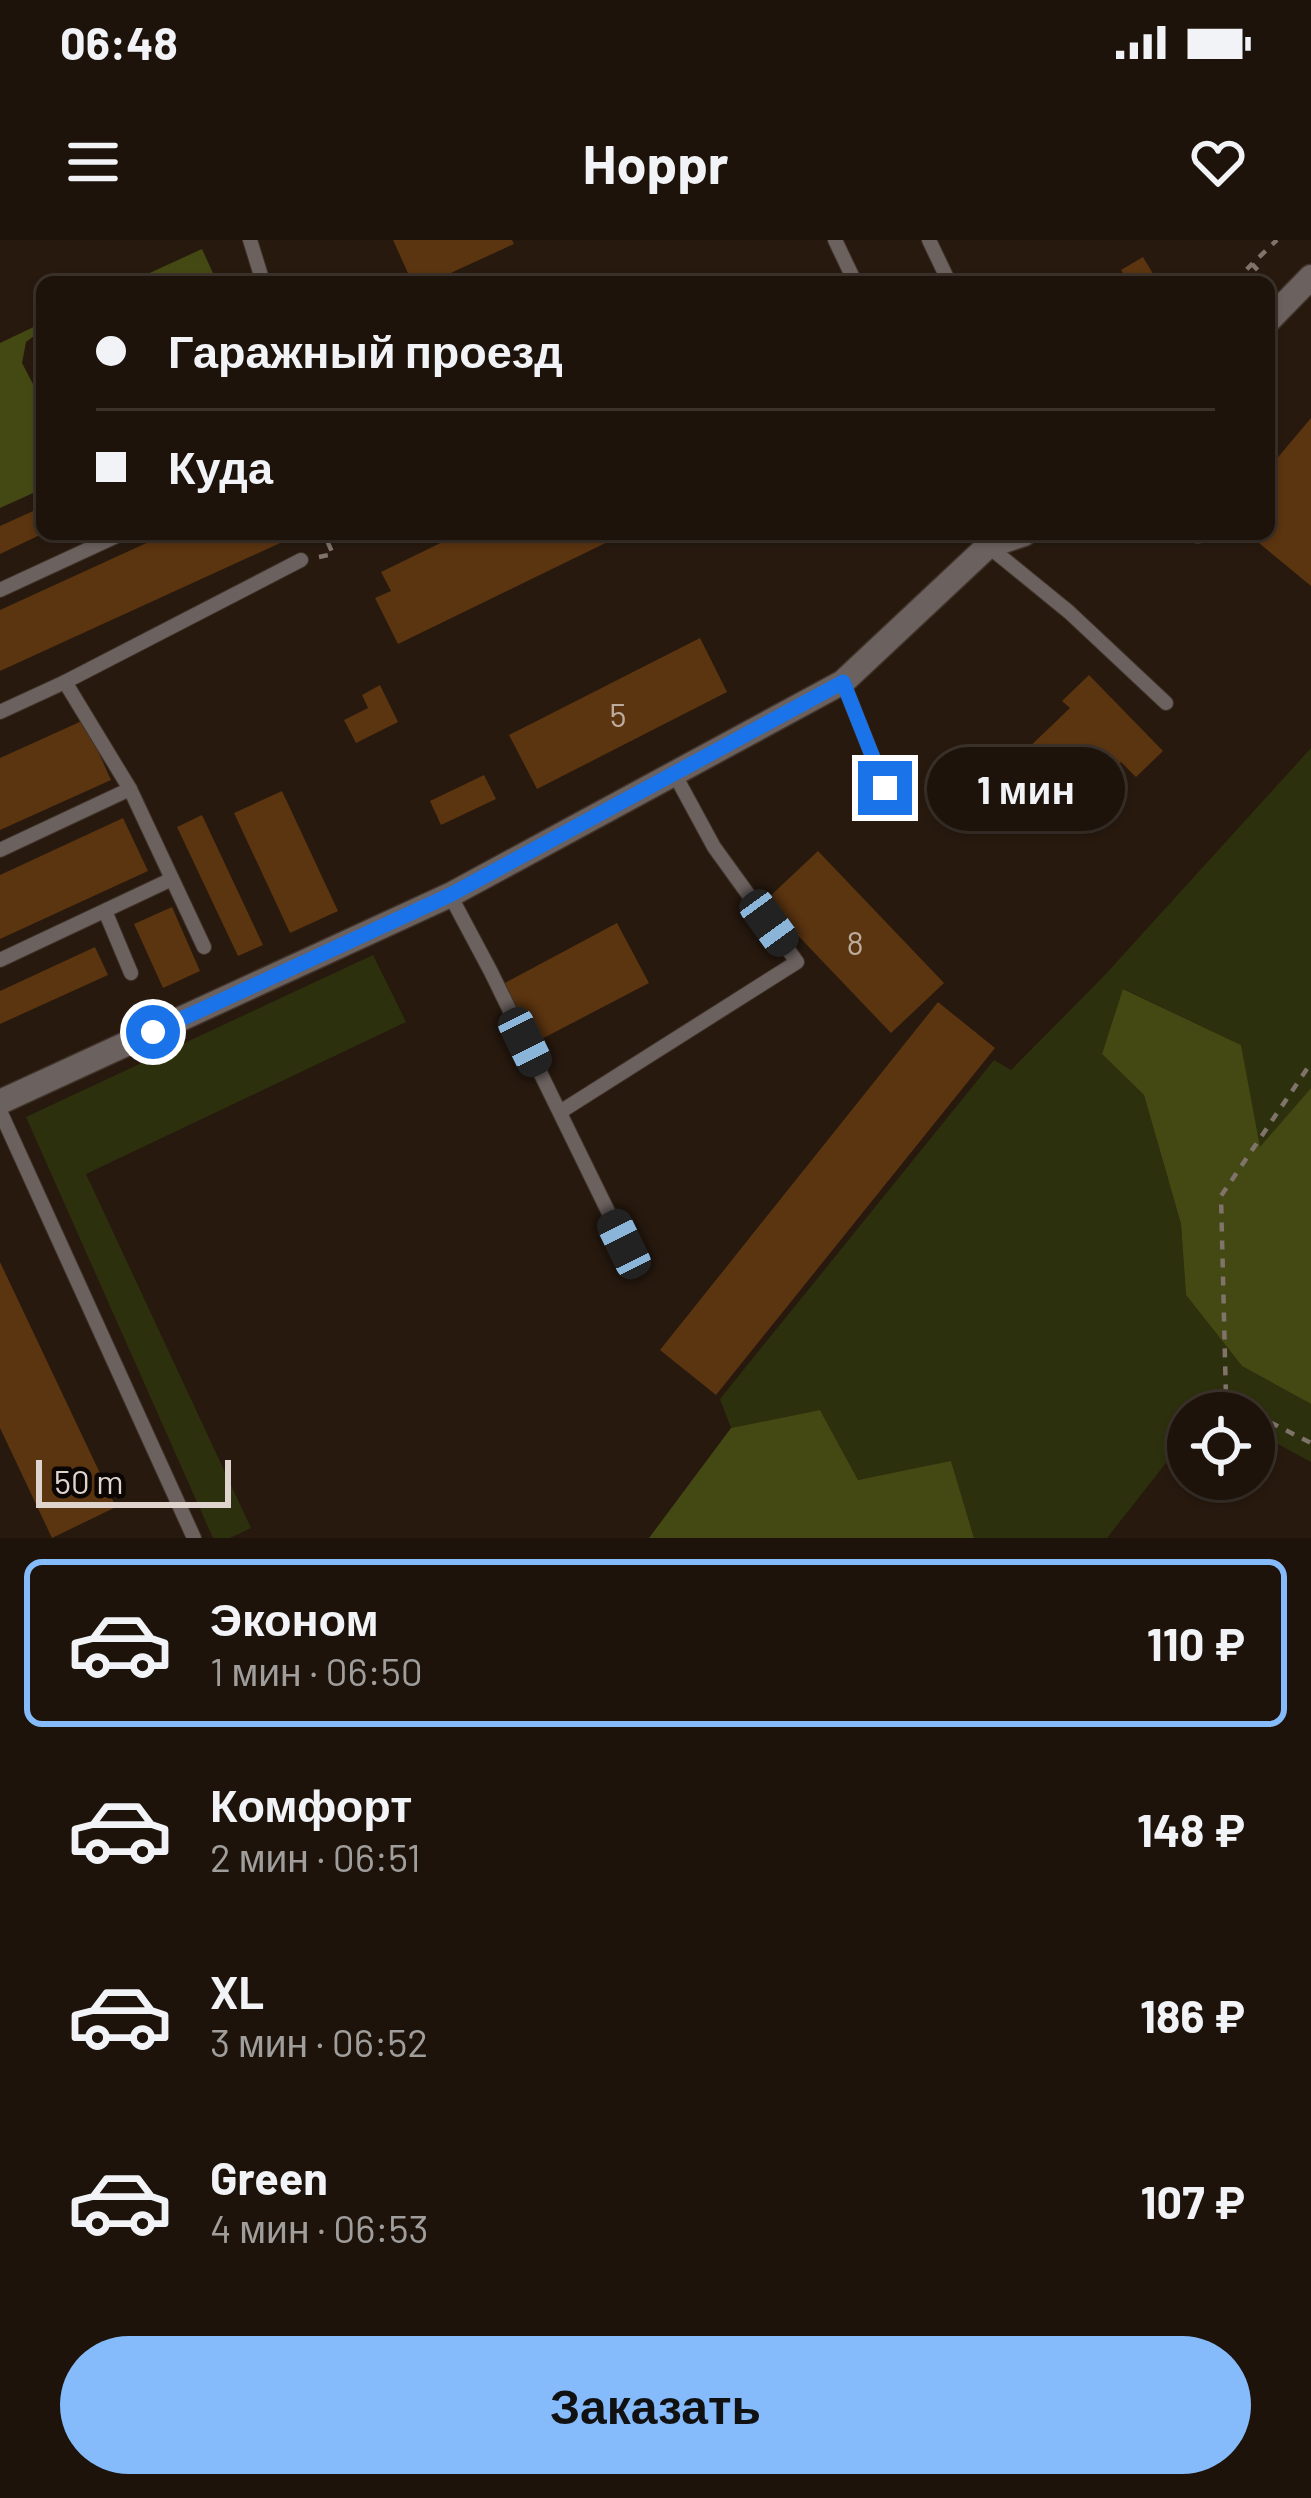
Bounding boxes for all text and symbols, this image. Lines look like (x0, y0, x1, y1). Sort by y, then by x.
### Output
text: 06:48 (60, 15, 178, 69)
icon: menu (60, 129, 126, 195)
icon: heart (1185, 129, 1251, 195)
text: Hoppr (582, 130, 729, 195)
text: Гаражный проезд (168, 323, 563, 377)
text: Куда (168, 439, 273, 493)
house number: 5 (610, 694, 626, 734)
callout: 1 мин (927, 746, 1125, 830)
route end (858, 761, 912, 815)
text: 1 мин (977, 765, 1075, 812)
car (733, 883, 805, 963)
house number: 8 (846, 922, 864, 962)
car (493, 1002, 557, 1082)
route start (126, 1005, 180, 1059)
car (592, 1204, 656, 1284)
map controls (1167, 1392, 1275, 1500)
button: locate (1167, 1392, 1275, 1500)
scale bar (36, 1454, 231, 1507)
text: 50 m (54, 1461, 124, 1501)
icon: car (66, 1589, 174, 1697)
text: Эконом (210, 1591, 379, 1645)
text: 110 ₽ (1147, 1616, 1245, 1670)
text: 1 мин · 06:50 (210, 1647, 423, 1694)
icon: car (66, 1775, 174, 1883)
text: Комфорт (210, 1777, 412, 1831)
text: 148 ₽ (1137, 1802, 1245, 1856)
text: 2 мин · 06:51 (210, 1833, 421, 1880)
icon: car (66, 1961, 174, 2069)
text: XL (210, 1964, 264, 2018)
text: 186 ₽ (1140, 1988, 1245, 2042)
text: 3 мин · 06:52 (210, 2018, 428, 2065)
icon: car (66, 2147, 174, 2255)
text: Green (210, 2150, 328, 2204)
text: 107 ₽ (1141, 2174, 1245, 2228)
text: 4 мин · 06:53 (210, 2204, 429, 2251)
button: Заказать (60, 2336, 1251, 2474)

